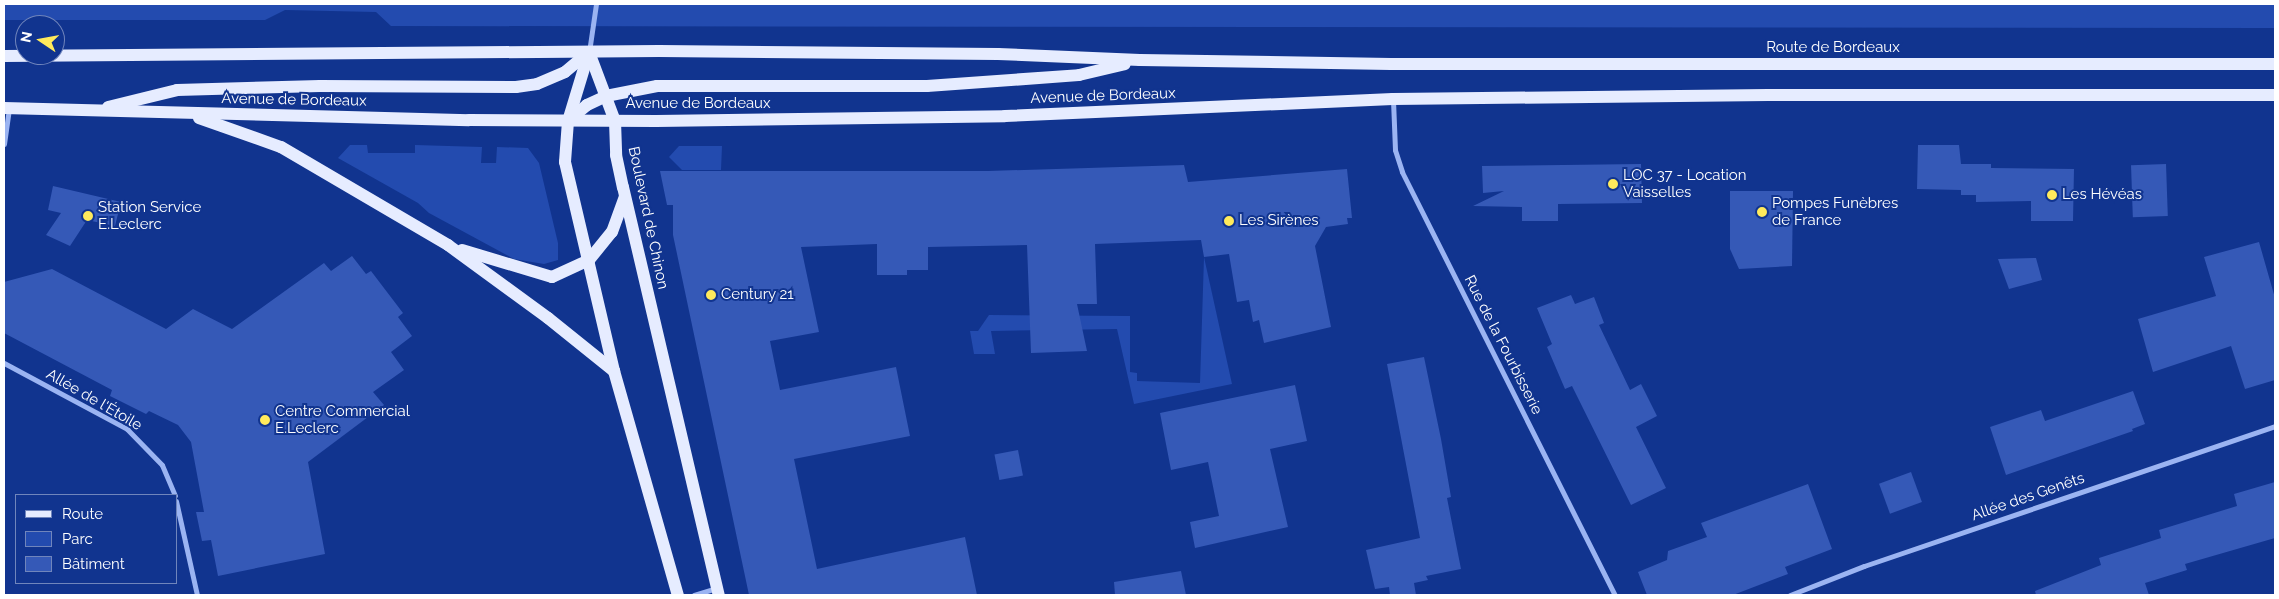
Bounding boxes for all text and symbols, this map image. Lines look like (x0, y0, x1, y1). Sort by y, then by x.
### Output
north arrow (15, 15, 65, 65)
text: N (17, 30, 35, 44)
street label: Route de Bordeaux (1766, 39, 1900, 57)
street label: Avenue de Bordeaux (1030, 84, 1176, 108)
street label: Avenue de Bordeaux (221, 90, 367, 110)
street label: Avenue de Bordeaux (625, 95, 771, 113)
street label: Boulevard de Chinon (624, 145, 672, 291)
place label: LOC 37 - Location Vaisselles (1623, 166, 1746, 201)
marker: LOC 37 - Location Vaisselles (1607, 178, 1619, 190)
place label: Les Hévéas (2062, 186, 2142, 204)
marker: Les Hévéas (2046, 189, 2058, 201)
place label: Pompes Funèbres de France (1772, 194, 1898, 229)
place label: Station Service E.Leclerc (98, 198, 201, 233)
marker: Pompes Funèbres de France (1756, 206, 1768, 218)
marker: Station Service E.Leclerc (82, 210, 94, 222)
place label: Les Sirènes (1239, 212, 1318, 230)
marker: Les Sirènes (1223, 215, 1235, 227)
street label: Rue de la Fourbisserie (1460, 272, 1546, 418)
place label: Century 21 (721, 286, 794, 304)
marker: Century 21 (705, 289, 717, 301)
street label: Allée de l'Étoile (43, 365, 145, 435)
place label: Centre Commercial E.Leclerc (275, 402, 410, 437)
marker: Centre Commercial E.Leclerc (259, 414, 271, 426)
street label: Allée des Genêts (1969, 469, 2087, 525)
legend (15, 494, 178, 584)
text: Route (62, 505, 103, 523)
text: Parc (62, 530, 93, 548)
text: Bâtiment (62, 555, 125, 573)

